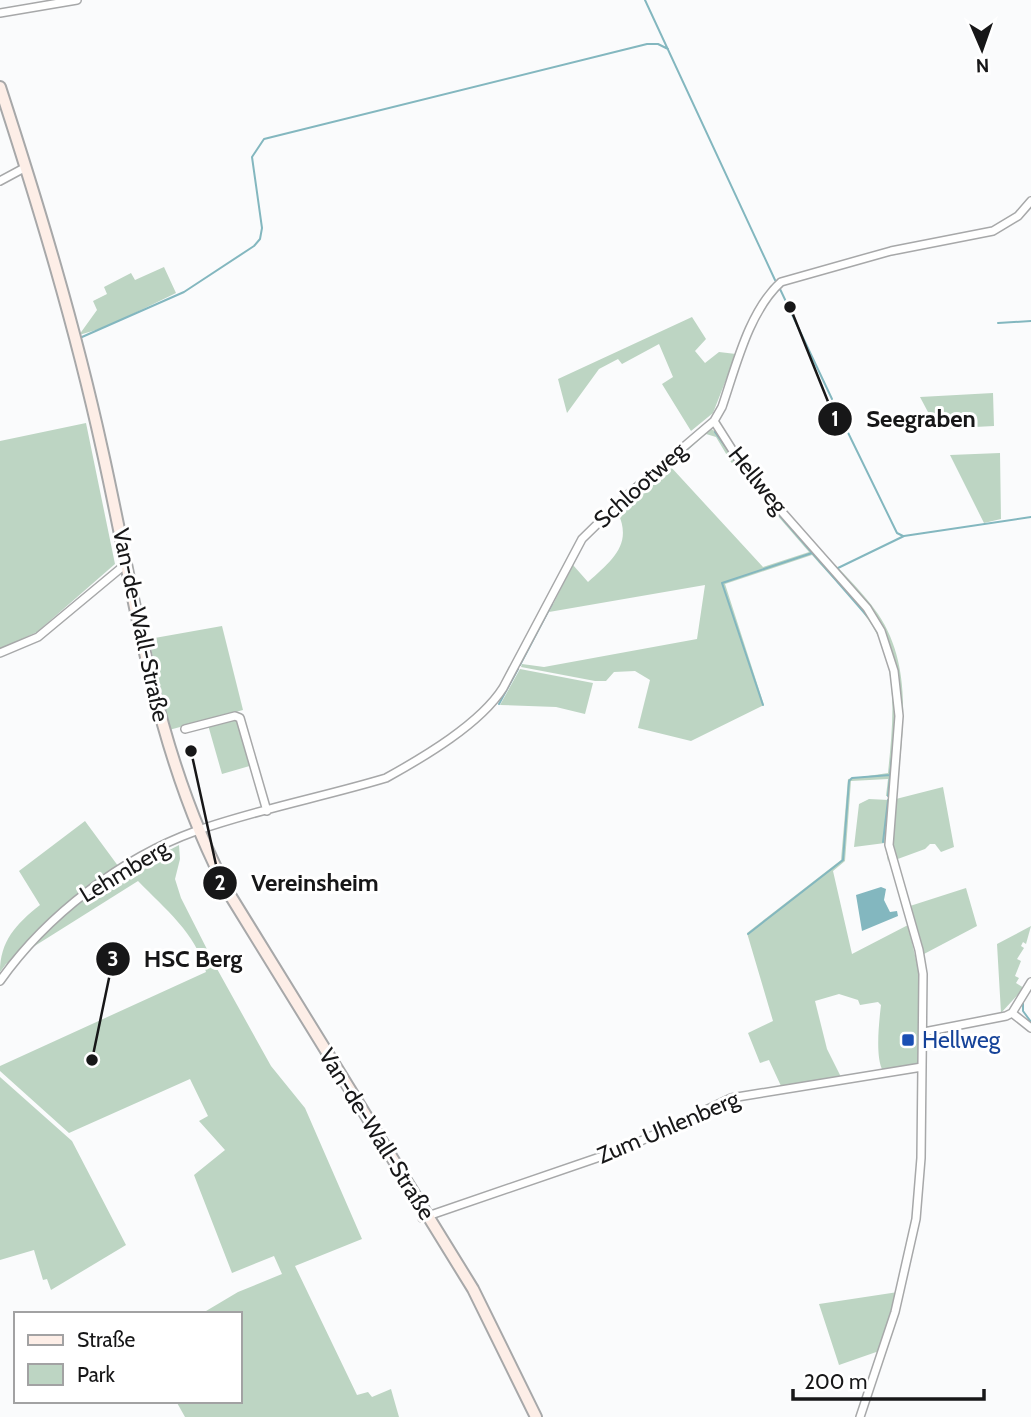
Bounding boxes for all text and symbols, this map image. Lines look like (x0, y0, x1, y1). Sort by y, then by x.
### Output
north arrow (947, 14, 1017, 84)
text: N (975, 54, 990, 77)
callout: Seegraben (817, 397, 990, 442)
text: Seegraben (866, 404, 976, 433)
text: 1 (831, 406, 839, 431)
street label: Schlootweg (588, 436, 692, 534)
street label: Hellweg (723, 441, 794, 520)
street label: Van-de-Wall-Straße (107, 526, 175, 724)
street label: Lehmberg (74, 833, 174, 908)
callout: Vereinsheim (202, 860, 392, 905)
text: Vereinsheim (251, 868, 379, 897)
text: 2 (214, 870, 226, 895)
callout: HSC Berg (95, 936, 257, 981)
text: HSC Berg (144, 944, 242, 973)
text: 3 (107, 946, 119, 971)
place label: Hellweg (922, 1026, 1001, 1054)
marker: Hellweg (900, 1032, 916, 1048)
street label: Van-de-Wall-Straße (313, 1043, 441, 1225)
street label: Zum Uhlenberg (593, 1084, 744, 1169)
legend (14, 1312, 242, 1403)
text: Straße (77, 1327, 136, 1352)
scale bar (793, 1358, 984, 1402)
text: Park (77, 1362, 115, 1387)
text: 200 m (804, 1369, 867, 1394)

